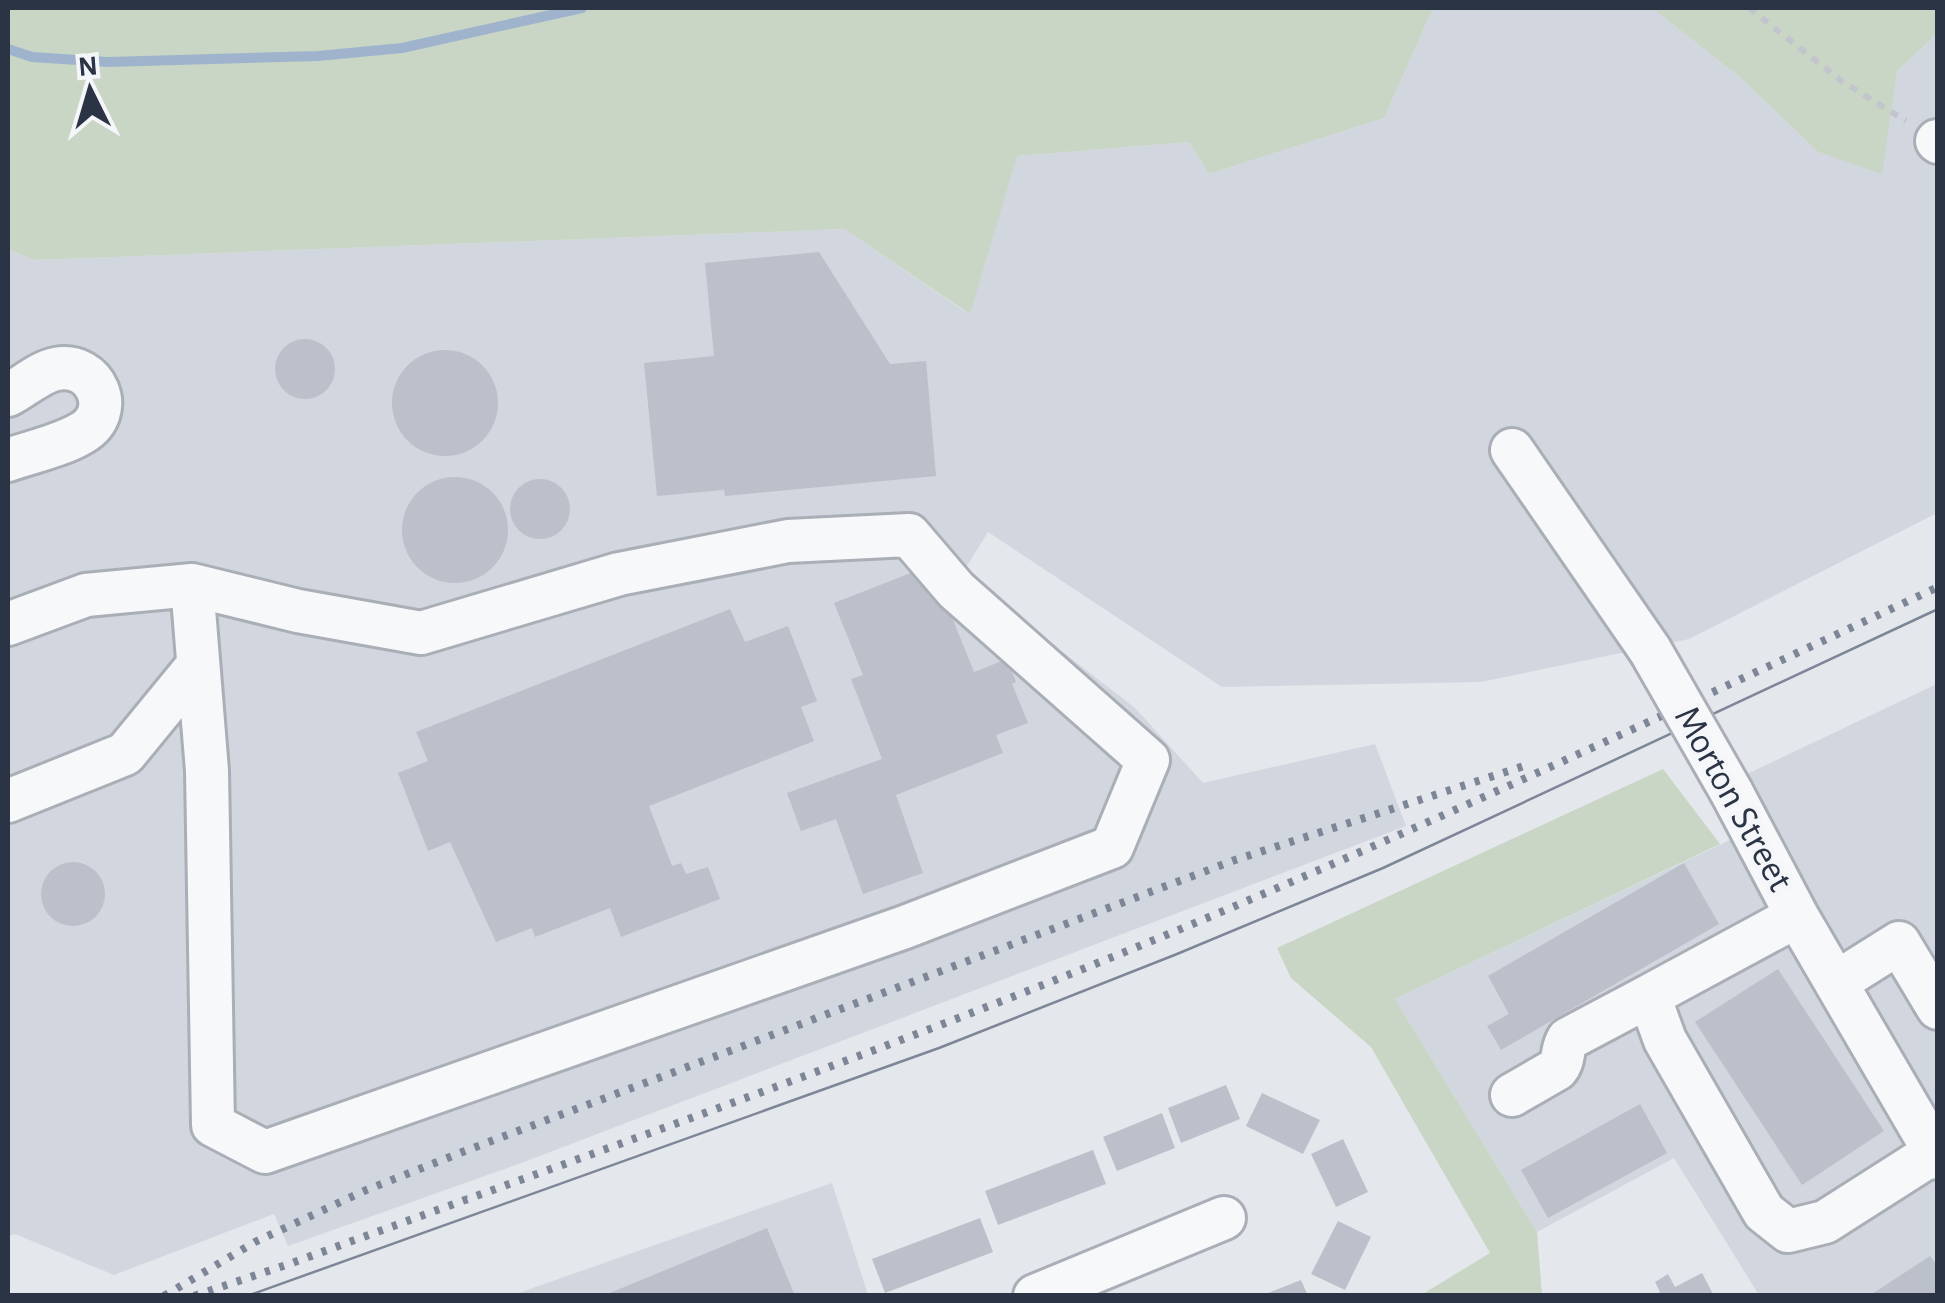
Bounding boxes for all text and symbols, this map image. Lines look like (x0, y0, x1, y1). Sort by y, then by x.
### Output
north arrow (40, 40, 140, 140)
text: N (77, 52, 99, 82)
street label: Morton Street (1667, 700, 1799, 898)

